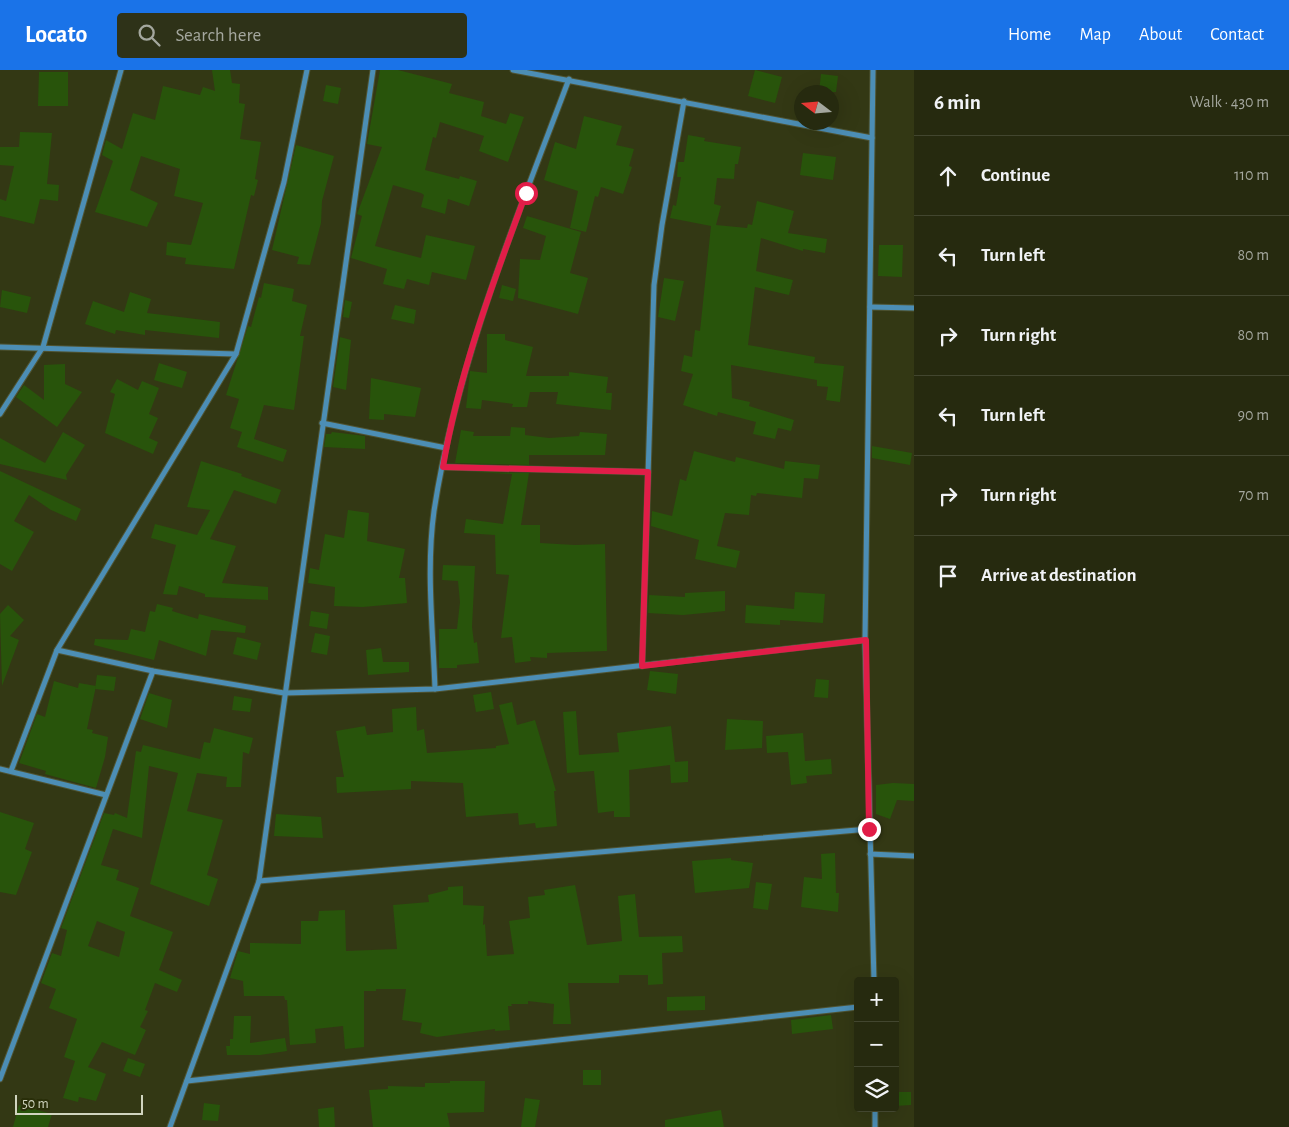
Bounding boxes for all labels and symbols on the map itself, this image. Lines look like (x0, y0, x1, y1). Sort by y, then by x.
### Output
north arrow (794, 85, 839, 130)
route start (515, 182, 538, 205)
route end (858, 818, 881, 841)
scale bar (15, 1092, 142, 1115)

